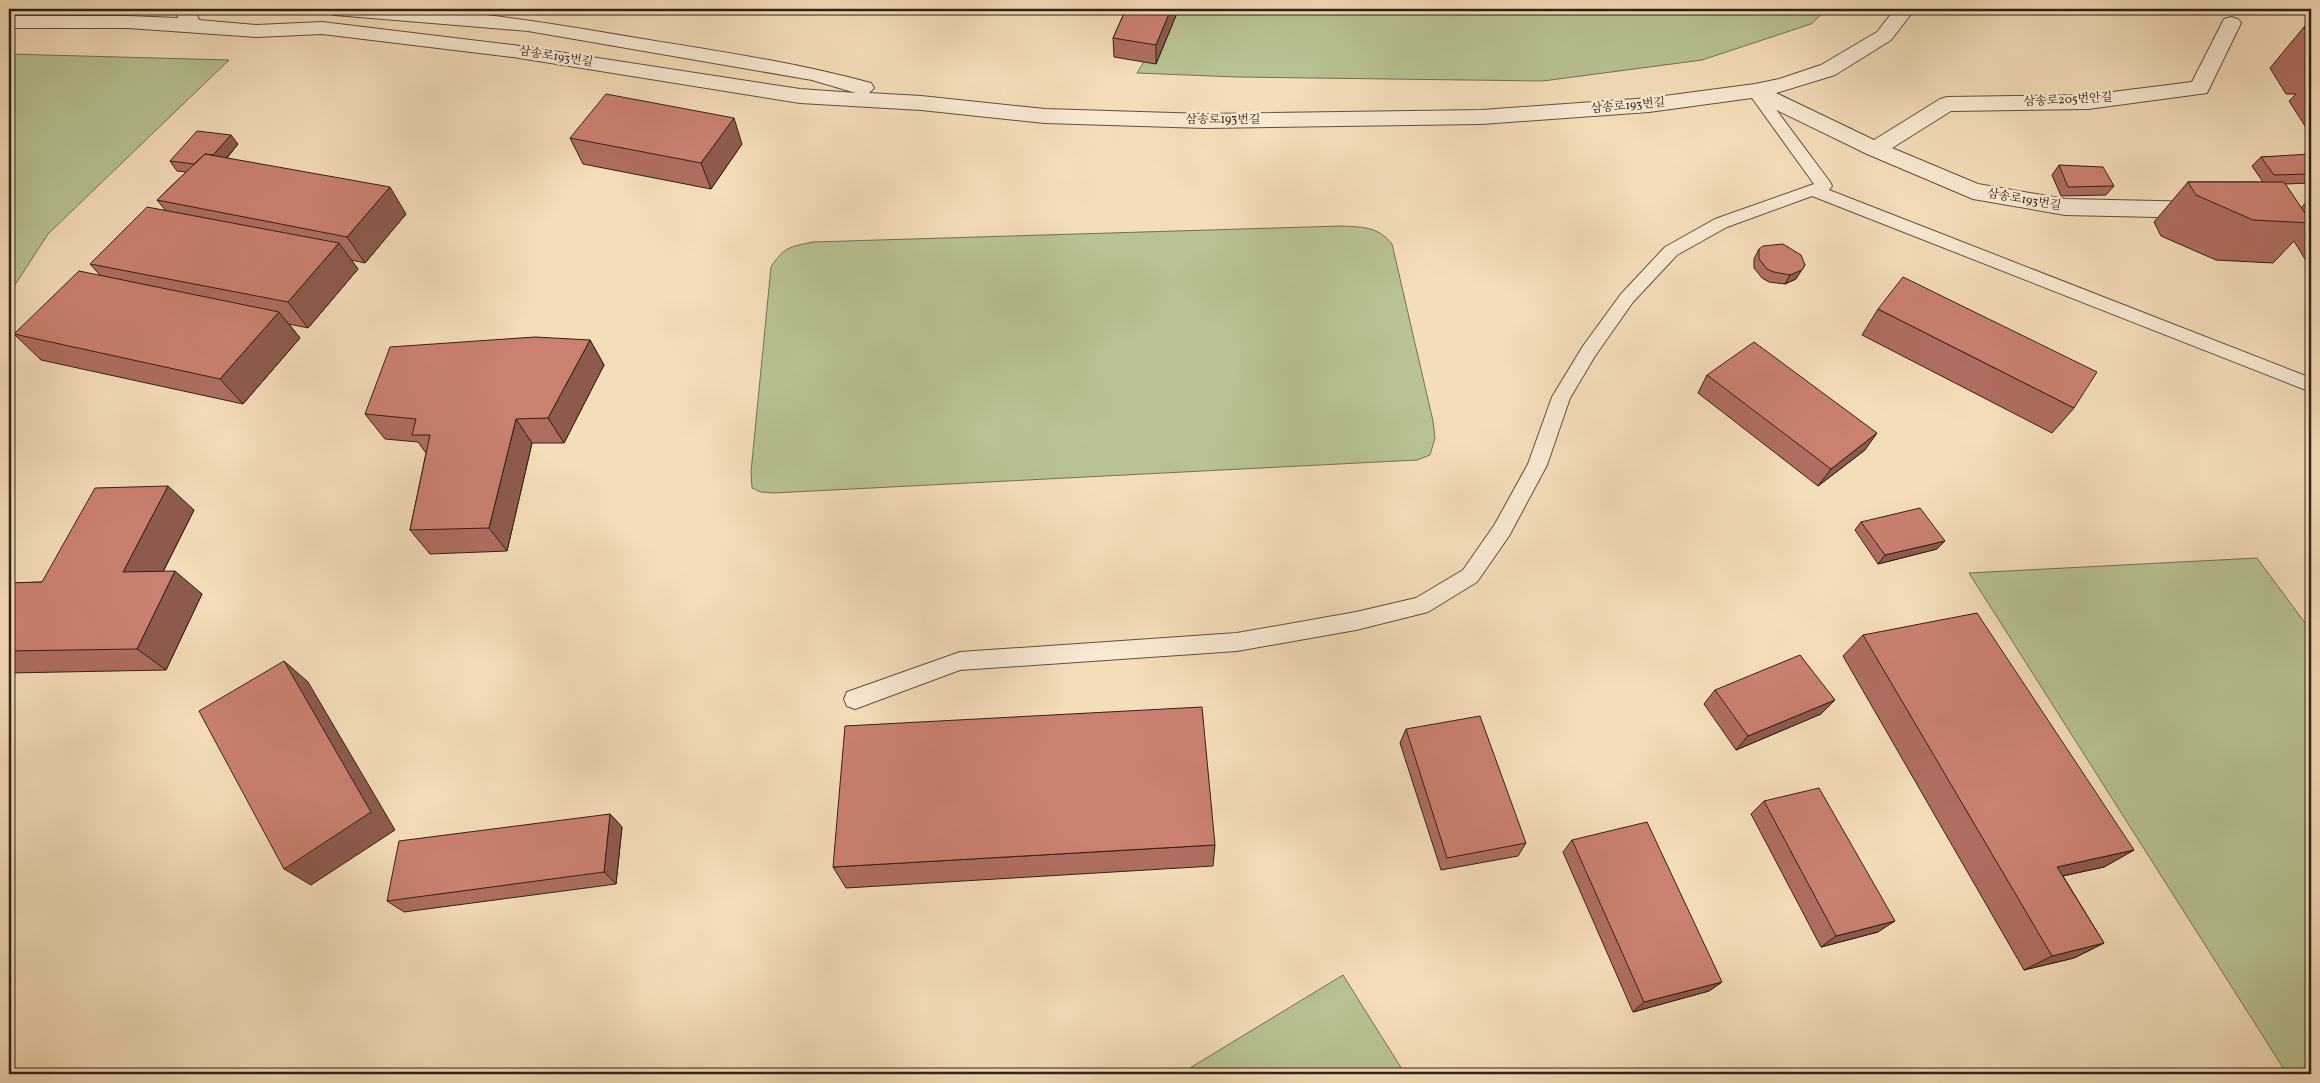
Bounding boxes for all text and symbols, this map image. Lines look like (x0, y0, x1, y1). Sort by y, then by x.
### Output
street label: 삼송로193번길 (518, 43, 594, 71)
street label: 삼송로205번안길 (2023, 90, 2113, 110)
street label: 삼송로193번길 (1590, 95, 1666, 117)
street label: 삼송로193번길 (1186, 112, 1260, 128)
street label: 삼송로193번길 (1986, 186, 2062, 214)

